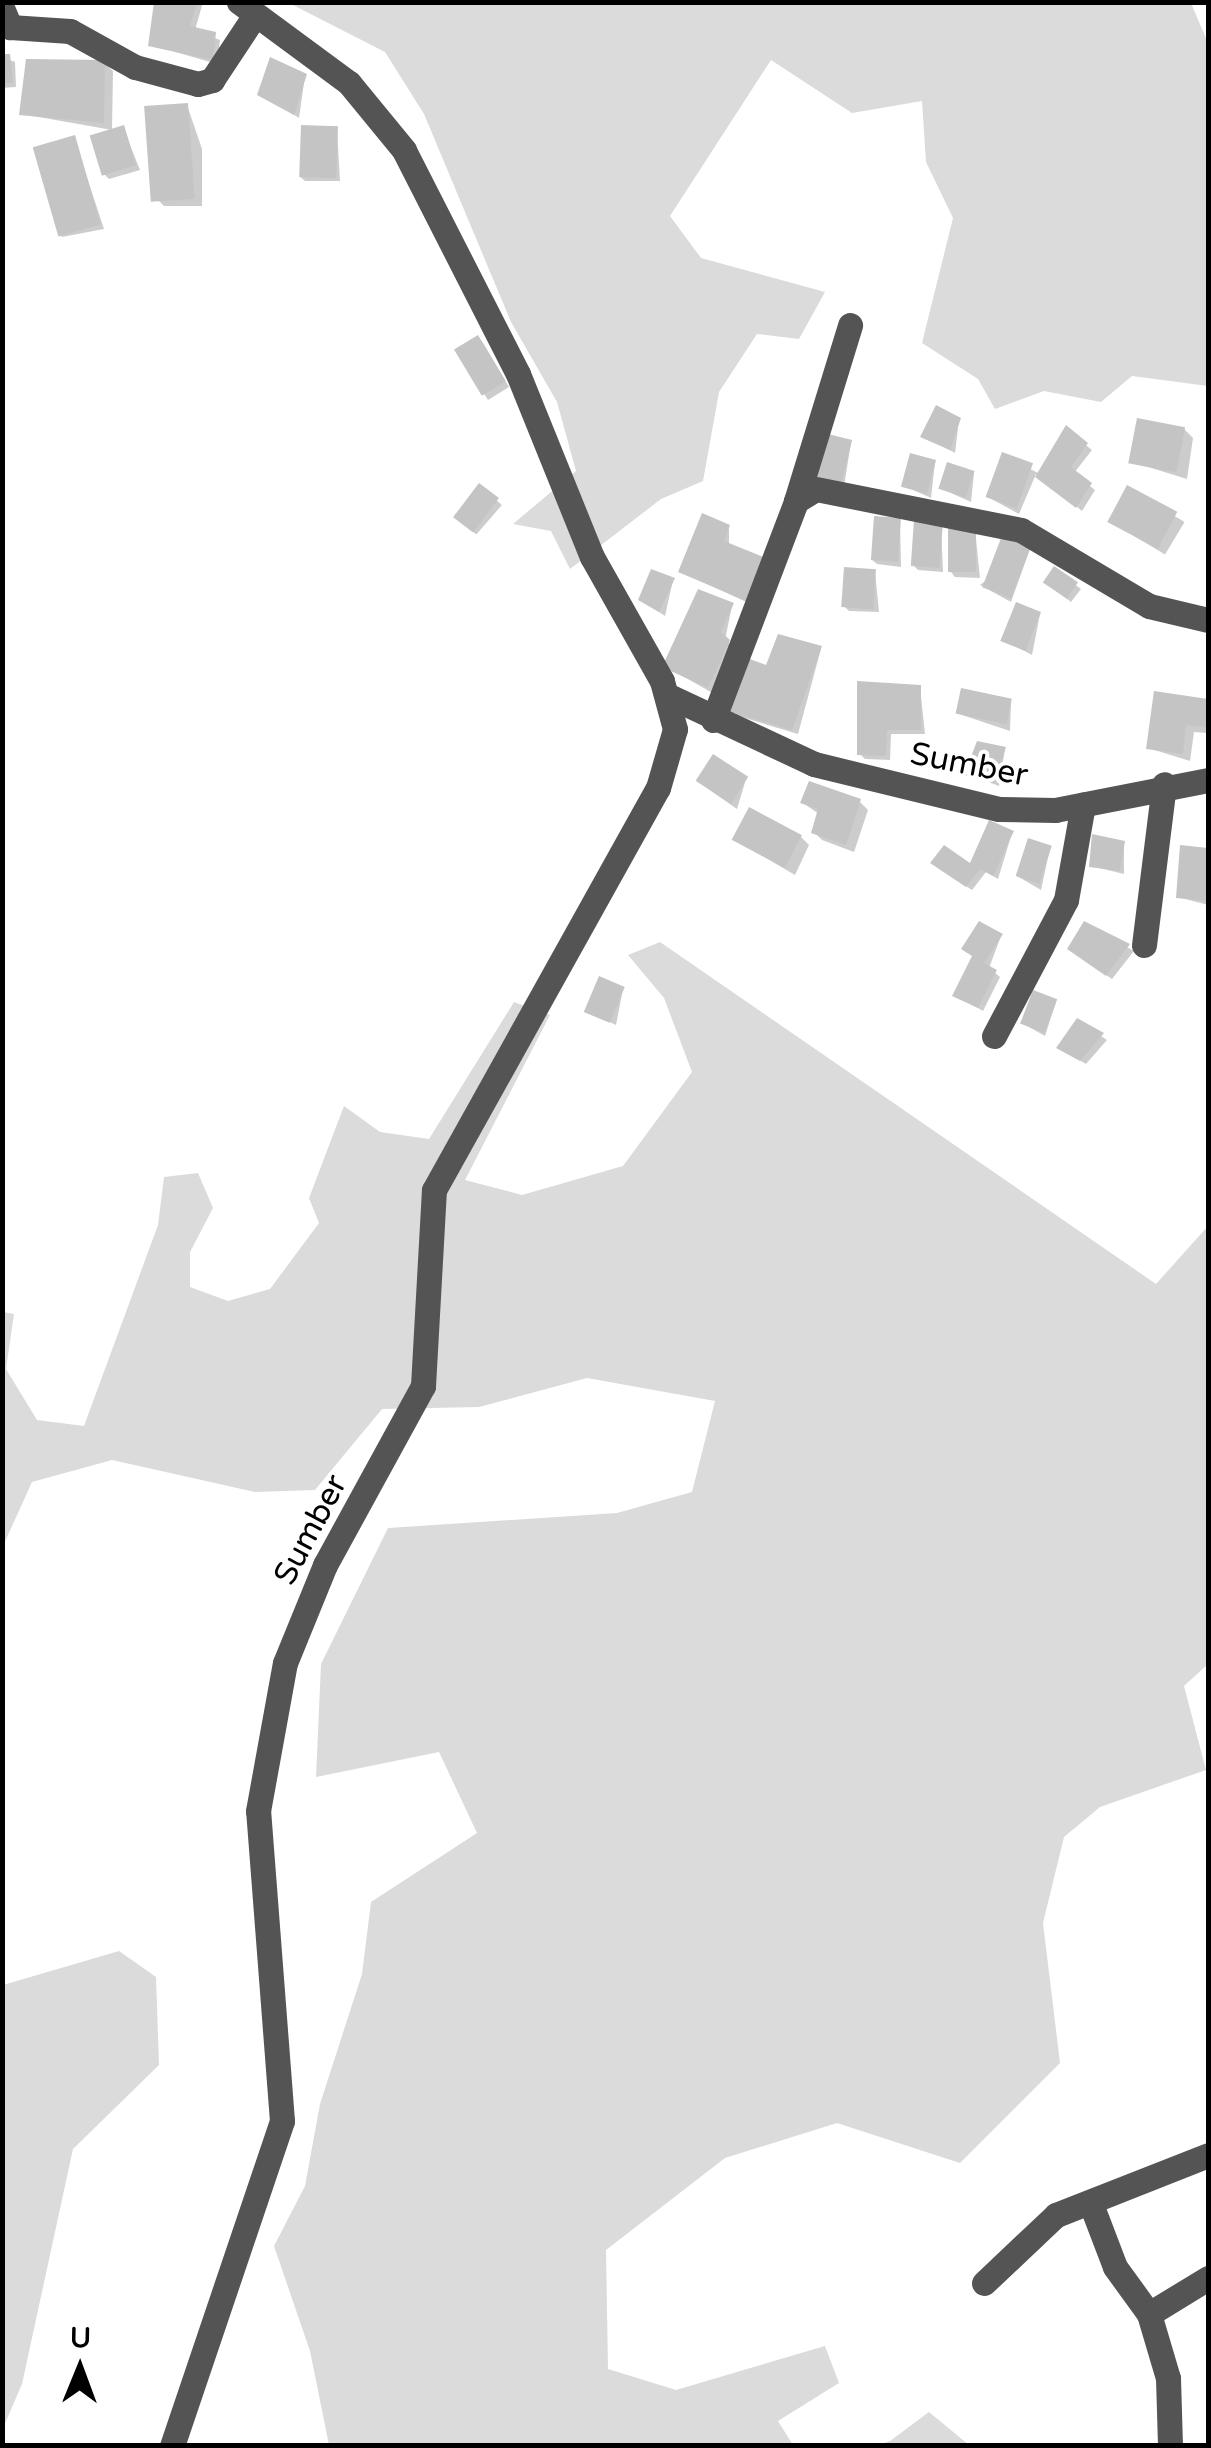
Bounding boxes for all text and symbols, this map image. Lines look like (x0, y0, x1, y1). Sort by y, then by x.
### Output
street label: Sumber (907, 735, 1031, 795)
street label: Sumber (266, 1469, 356, 1591)
north arrow (30, 2318, 130, 2418)
text: U (70, 2321, 91, 2355)

